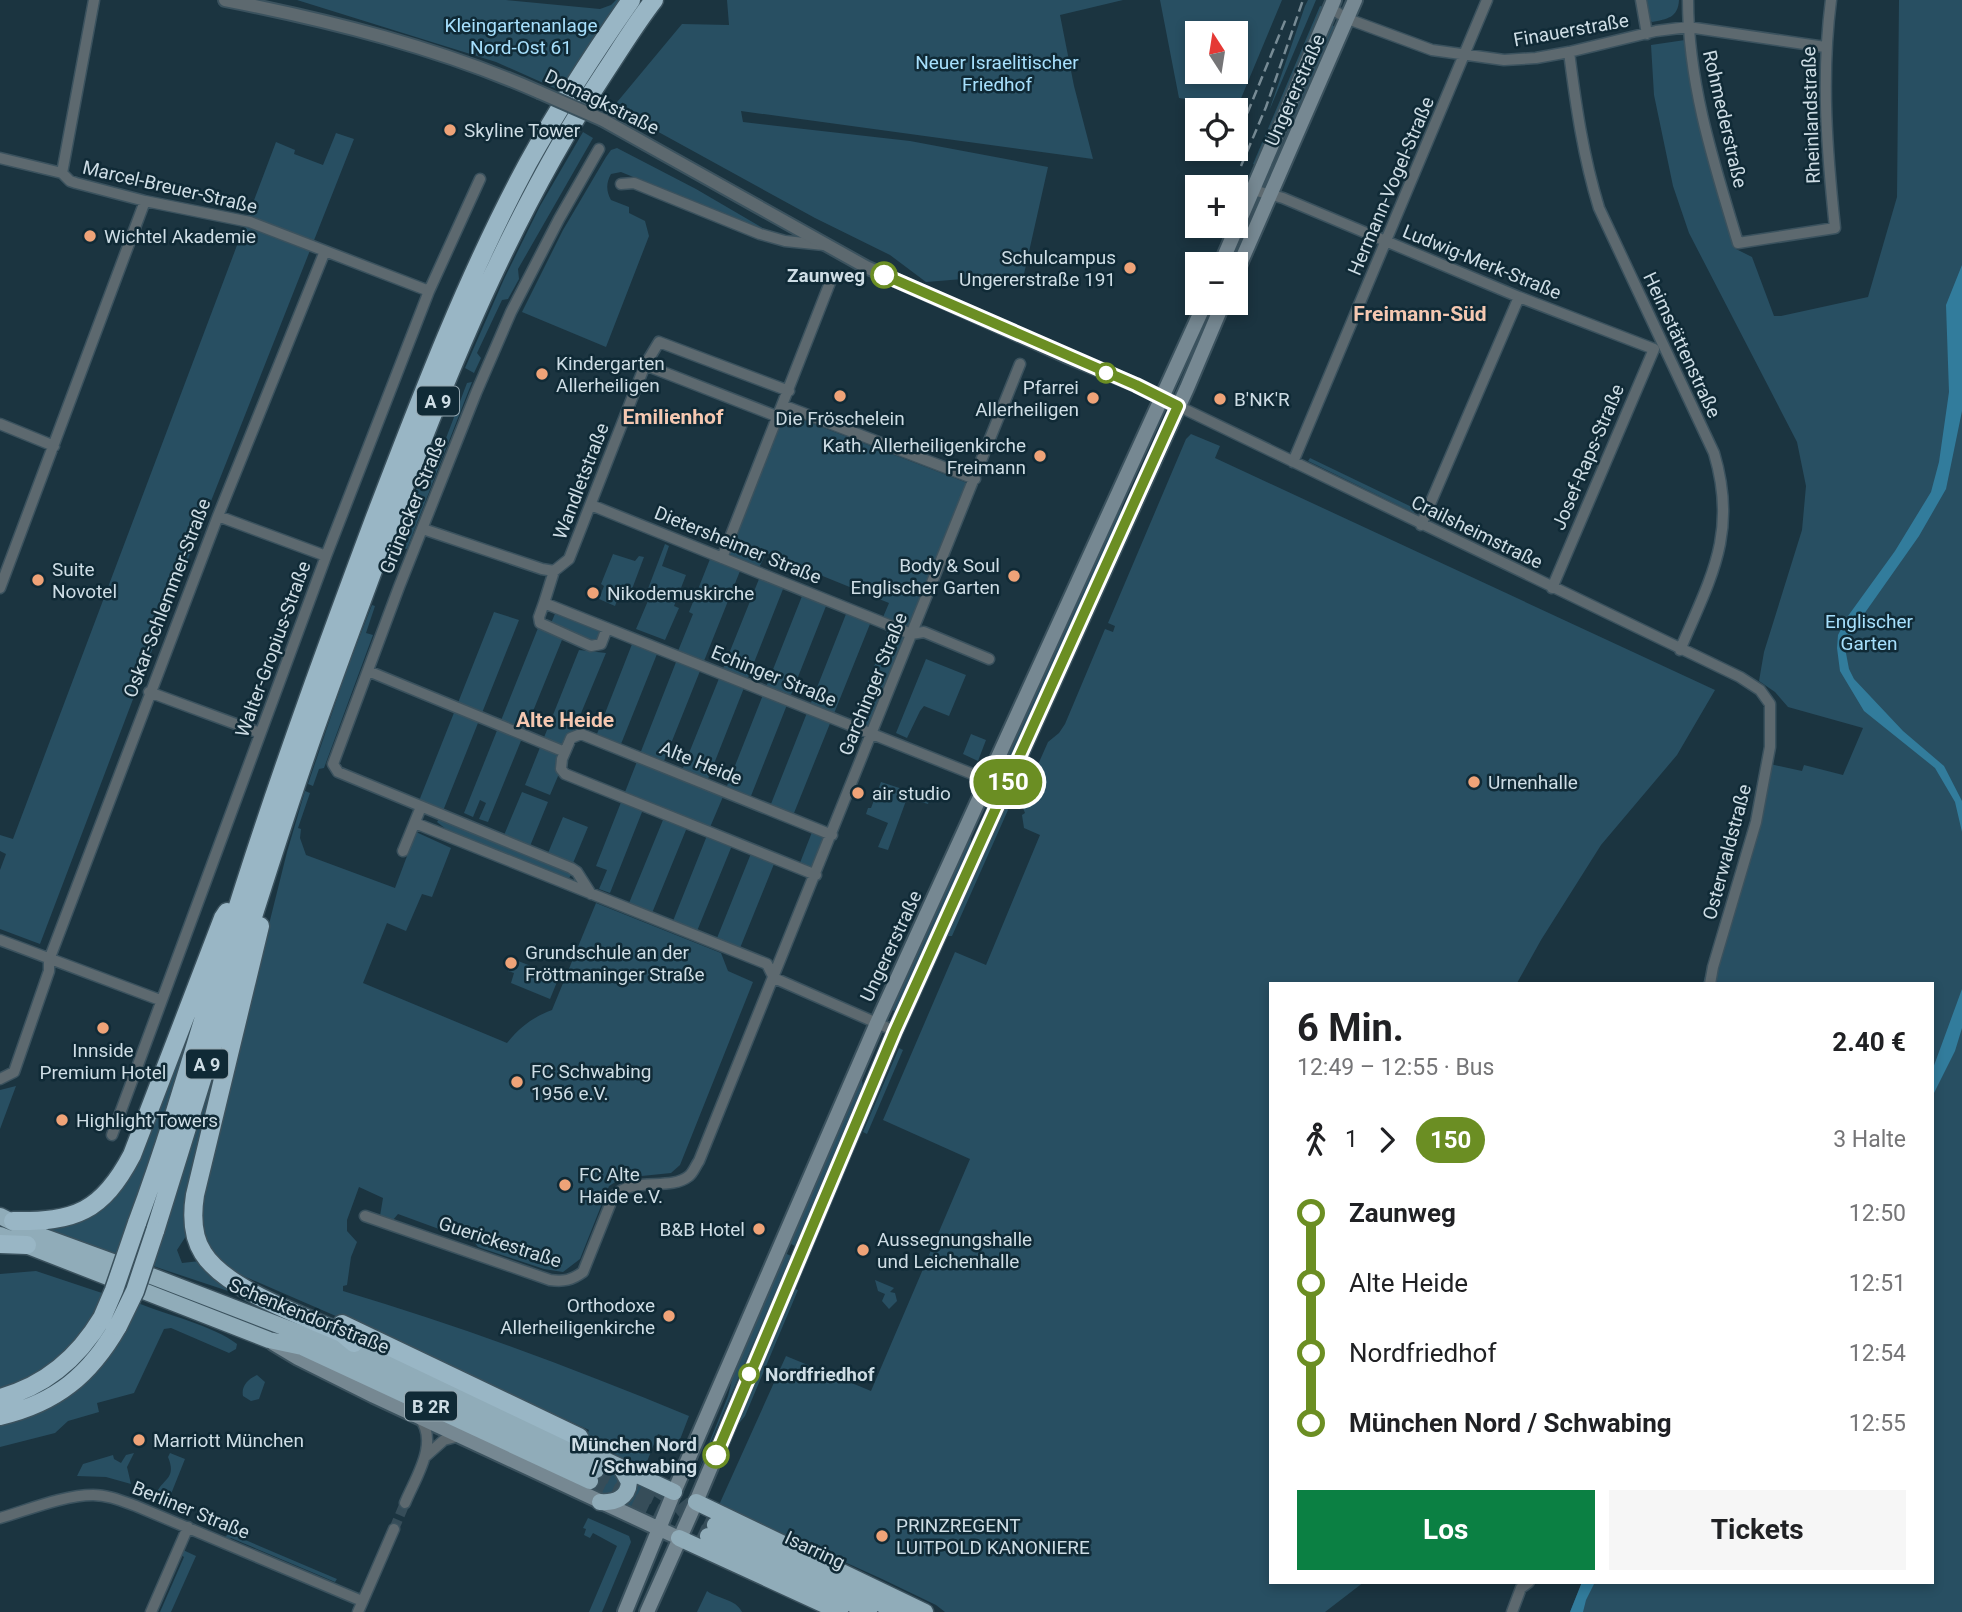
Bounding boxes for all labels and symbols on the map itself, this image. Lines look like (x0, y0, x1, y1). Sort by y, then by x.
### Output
street label: Finauerstraße (1512, 9, 1630, 51)
park label: Kleingartenanlage Nord-Ost 61 (445, 14, 597, 59)
north arrow (1185, 21, 1248, 84)
street label: Ungererstraße (1260, 30, 1330, 150)
street label: Rheinlandstraße (1797, 46, 1825, 184)
street label: Rohmederstraße (1698, 48, 1752, 190)
park label: Neuer Israelitischer Friedhof (915, 51, 1079, 96)
street label: Domagkstraße (541, 64, 663, 140)
street label: Hermann-Vogel-Straße (1343, 93, 1439, 279)
place label: Skyline Tower (464, 119, 581, 142)
marker: Skyline Tower (442, 122, 458, 138)
street label: Marcel-Breuer-Straße (80, 156, 260, 218)
street label: Ludwig-Merk-Straße (1399, 220, 1565, 304)
place label: Wichtel Akademie (104, 225, 256, 248)
marker: Wichtel Akademie (82, 228, 98, 244)
place label: Schulcampus Ungererstraße 191 (959, 246, 1116, 291)
marker: Schulcampus Ungererstraße 191 (1122, 260, 1138, 276)
marker: Zaunweg (871, 262, 897, 288)
place label: Zaunweg (787, 264, 865, 287)
street label: Heimstättenstraße (1638, 269, 1726, 421)
district label: Freimann-Süd (1353, 302, 1487, 326)
place label: Kindergarten Allerheiligen (556, 352, 665, 397)
unlabelled marker (1096, 363, 1116, 383)
marker: Kindergarten Allerheiligen (534, 366, 550, 382)
place label: Pfarrei Allerheiligen (975, 376, 1079, 421)
street label: Josef-Raps-Straße (1547, 381, 1629, 533)
road number: A 9 (417, 386, 459, 416)
marker: Die Fröschelein (832, 388, 848, 404)
place label: B'NK'R (1234, 388, 1290, 411)
marker: Pfarrei Allerheiligen (1085, 390, 1101, 406)
marker: B'NK'R (1212, 391, 1228, 407)
district label: Emilienhof (623, 405, 724, 429)
place label: Die Fröschelein (775, 407, 905, 430)
street label: Wandletstraße (548, 420, 614, 542)
street label: Grünecker Straße (375, 433, 451, 577)
place label: Kath. Allerheiligenkirche Freimann (823, 434, 1026, 479)
marker: Kath. Allerheiligenkirche Freimann (1032, 448, 1048, 464)
street label: Crailsheimstraße (1407, 490, 1547, 574)
street label: Oskar-Schlemmer-Straße (118, 495, 216, 701)
street label: Dietersheimer Straße (651, 501, 825, 589)
place label: Body & Soul Englischer Garten (850, 554, 1000, 599)
place label: Suite Novotel (52, 558, 117, 603)
street label: Walter-Gropius-Straße (230, 558, 316, 740)
marker: Body & Soul Englischer Garten (1006, 568, 1022, 584)
marker: Suite Novotel (30, 572, 46, 588)
place label: Nikodemuskirche (607, 582, 754, 605)
marker: Nikodemuskirche (585, 585, 601, 601)
street label: Garchinger Straße (834, 609, 912, 759)
park label: Englischer Garten (1825, 610, 1914, 655)
street label: Echinger Straße (708, 640, 840, 712)
district label: Alte Heide (516, 708, 614, 732)
street label: Alte Heide (656, 736, 746, 790)
line badge: 150 (968, 759, 1048, 805)
place label: Urnenhalle (1488, 771, 1578, 794)
marker: Urnenhalle (1466, 774, 1482, 790)
place label: air studio (872, 782, 951, 805)
street label: Osterwaldstraße (1698, 782, 1756, 922)
marker: air studio (850, 785, 866, 801)
street label: Ungererstraße (855, 887, 927, 1005)
place label: Grundschule an der Fröttmaninger Straße (525, 941, 705, 986)
marker: Grundschule an der Fröttmaninger Straße (503, 955, 519, 971)
marker: Innside Premium Hotel (95, 1020, 111, 1036)
place label: Innside Premium Hotel (40, 1039, 166, 1084)
road number: A 9 (186, 1050, 228, 1078)
place label: FC Schwabing 1956 e.V. (531, 1060, 651, 1105)
marker: FC Schwabing 1956 e.V. (509, 1074, 525, 1090)
place label: Highlight Towers (76, 1109, 218, 1132)
marker: Highlight Towers (54, 1112, 70, 1128)
place label: FC Alte Haide e.V. (579, 1163, 663, 1208)
marker: FC Alte Haide e.V. (557, 1177, 573, 1193)
street label: Guerickestraße (436, 1211, 564, 1273)
place label: B&B Hotel (659, 1218, 745, 1241)
marker: B&B Hotel (751, 1221, 767, 1237)
place label: Aussegnungshalle und Leichenhalle (877, 1228, 1032, 1273)
marker: Aussegnungshalle und Leichenhalle (855, 1242, 871, 1258)
street label: Schenkendorfstraße (226, 1273, 392, 1359)
place label: Orthodoxe Allerheiligenkirche (500, 1294, 655, 1339)
marker: Orthodoxe Allerheiligenkirche (661, 1308, 677, 1324)
place label: Nordfriedhof (765, 1363, 875, 1386)
marker: Nordfriedhof (739, 1364, 759, 1384)
road number: B 2R (405, 1392, 457, 1420)
place label: Marriott München (153, 1429, 304, 1452)
marker: Marriott München (131, 1432, 147, 1448)
place label: München Nord / Schwabing (571, 1433, 697, 1478)
marker: München Nord / Schwabing (703, 1442, 729, 1468)
street label: Berliner Straße (129, 1476, 253, 1544)
place label: PRINZREGENT LUITPOLD KANONIERE (896, 1514, 1090, 1559)
street label: Isarring (781, 1526, 849, 1574)
marker: PRINZREGENT LUITPOLD KANONIERE (874, 1528, 890, 1544)

